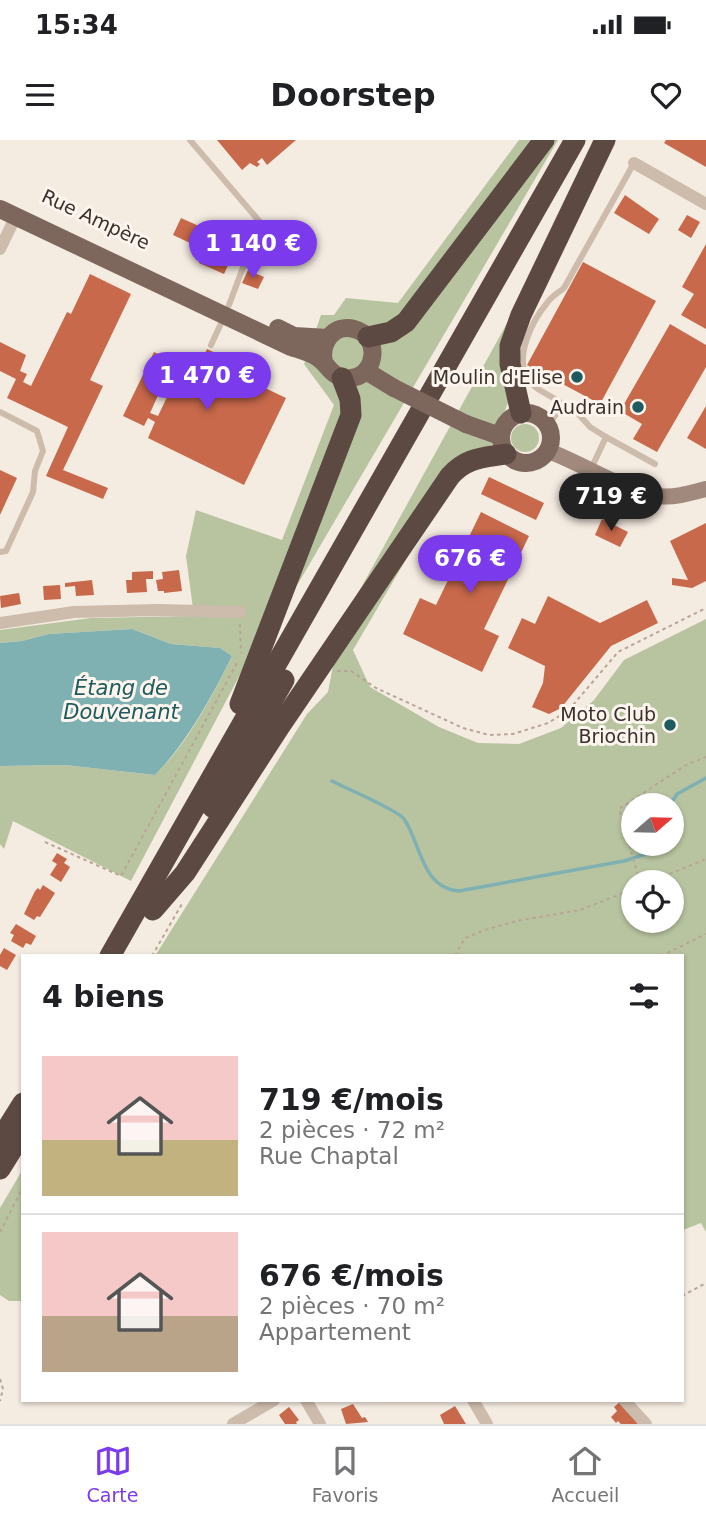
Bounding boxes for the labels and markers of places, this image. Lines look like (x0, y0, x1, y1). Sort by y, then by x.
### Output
pin: 1 140 € (188, 220, 318, 280)
pin: 1 470 € (142, 352, 272, 412)
place label: Moulin d'Elise (433, 366, 563, 388)
marker: Moulin d'Elise (569, 369, 585, 385)
place label: Audrain (550, 396, 624, 418)
marker: Audrain (630, 399, 646, 415)
pin: 719 € (562, 474, 660, 533)
pin: 676 € (421, 536, 519, 595)
place label: Moto Club Briochin (560, 703, 656, 747)
marker: Moto Club Briochin (662, 717, 678, 733)

